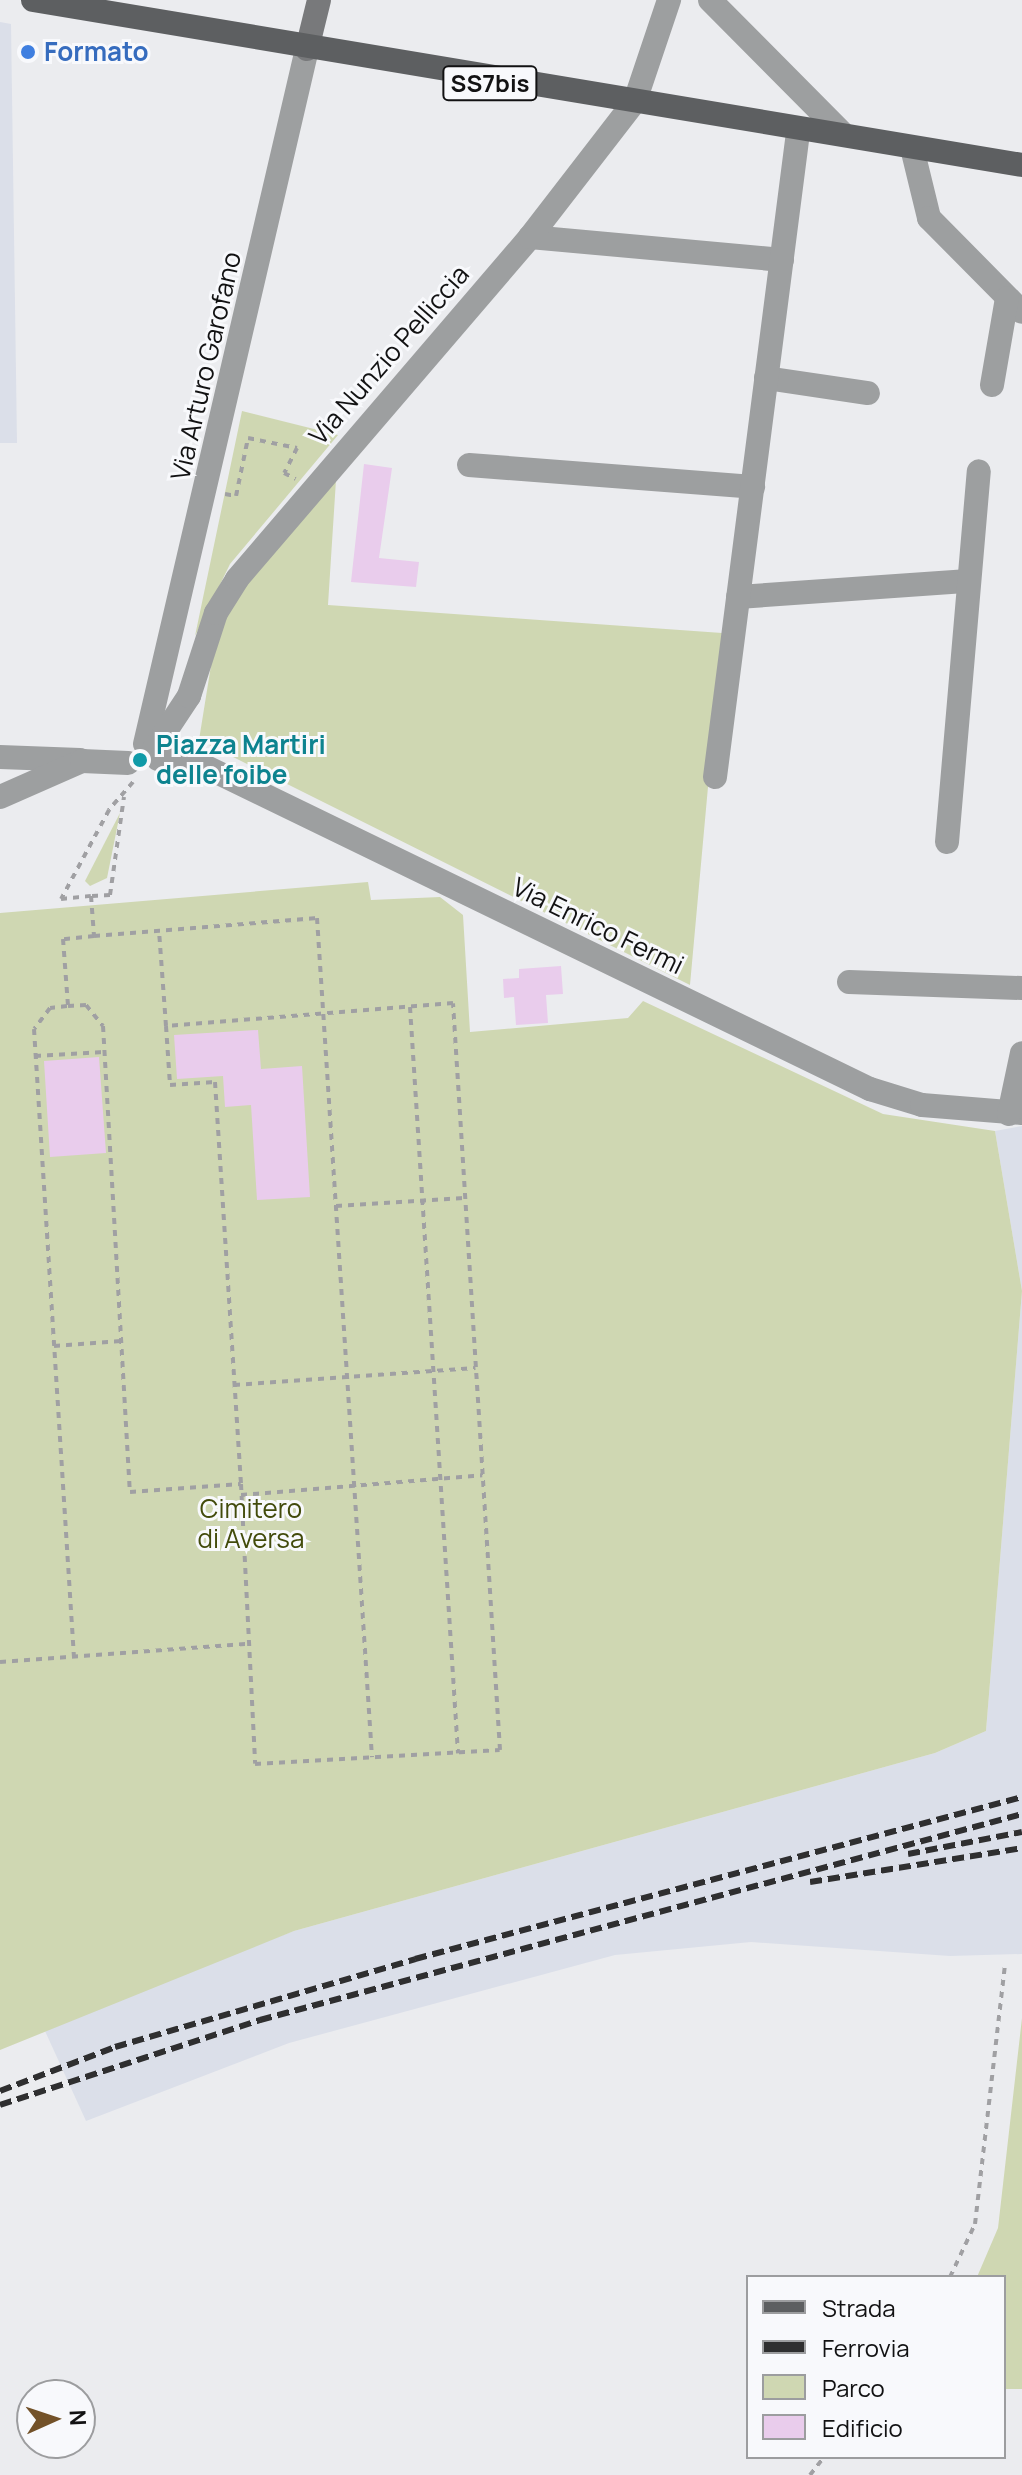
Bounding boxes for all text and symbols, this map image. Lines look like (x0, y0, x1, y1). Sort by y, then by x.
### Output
place label: Formato (44, 36, 149, 68)
marker: Formato (19, 43, 37, 61)
road number: SS7bis (442, 63, 538, 103)
street label: Via Arturo Garofano (165, 249, 247, 483)
street label: Via Nunzio Pelliccia (303, 259, 475, 451)
place label: Piazza Martiri delle foibe (156, 729, 326, 790)
marker: Piazza Martiri delle foibe (131, 751, 149, 769)
street label: Via Enrico Fermi (507, 871, 689, 981)
park label: Cimitero di Aversa (198, 1493, 304, 1554)
legend (746, 2275, 1006, 2459)
text: Strada (822, 2291, 895, 2324)
text: Ferrovia (822, 2331, 910, 2364)
text: Parco (822, 2371, 885, 2404)
north arrow (16, 2379, 96, 2459)
text: N (63, 2409, 93, 2427)
text: Edificio (822, 2411, 903, 2444)

